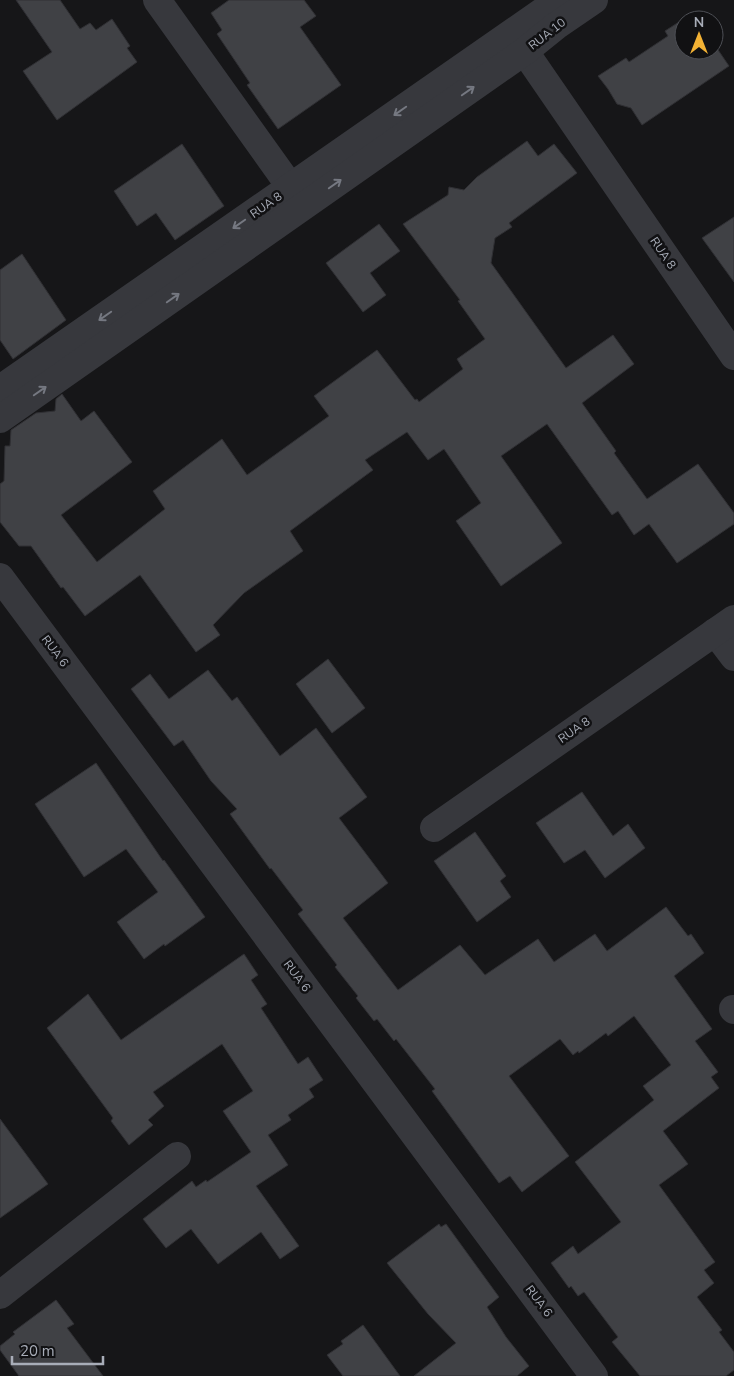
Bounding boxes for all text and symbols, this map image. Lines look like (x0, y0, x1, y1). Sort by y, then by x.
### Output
north arrow (674, 10, 724, 60)
text: N (694, 13, 704, 32)
street label: RUA 10 (525, 14, 569, 54)
one-way arrow (461, 86, 475, 96)
one-way arrow (394, 106, 408, 116)
one-way arrow (328, 179, 342, 189)
street label: RUA 8 (247, 188, 285, 222)
one-way arrow (232, 219, 246, 229)
street label: RUA 8 (646, 234, 680, 272)
one-way arrow (166, 293, 180, 303)
one-way arrow (98, 311, 112, 321)
one-way arrow (33, 386, 47, 396)
street label: RUA 6 (38, 632, 72, 670)
street label: RUA 8 (555, 713, 593, 747)
street label: RUA 6 (280, 957, 314, 995)
street label: RUA 6 (522, 1282, 556, 1320)
scale bar (12, 1334, 104, 1366)
text: 20 m (20, 1341, 55, 1361)

